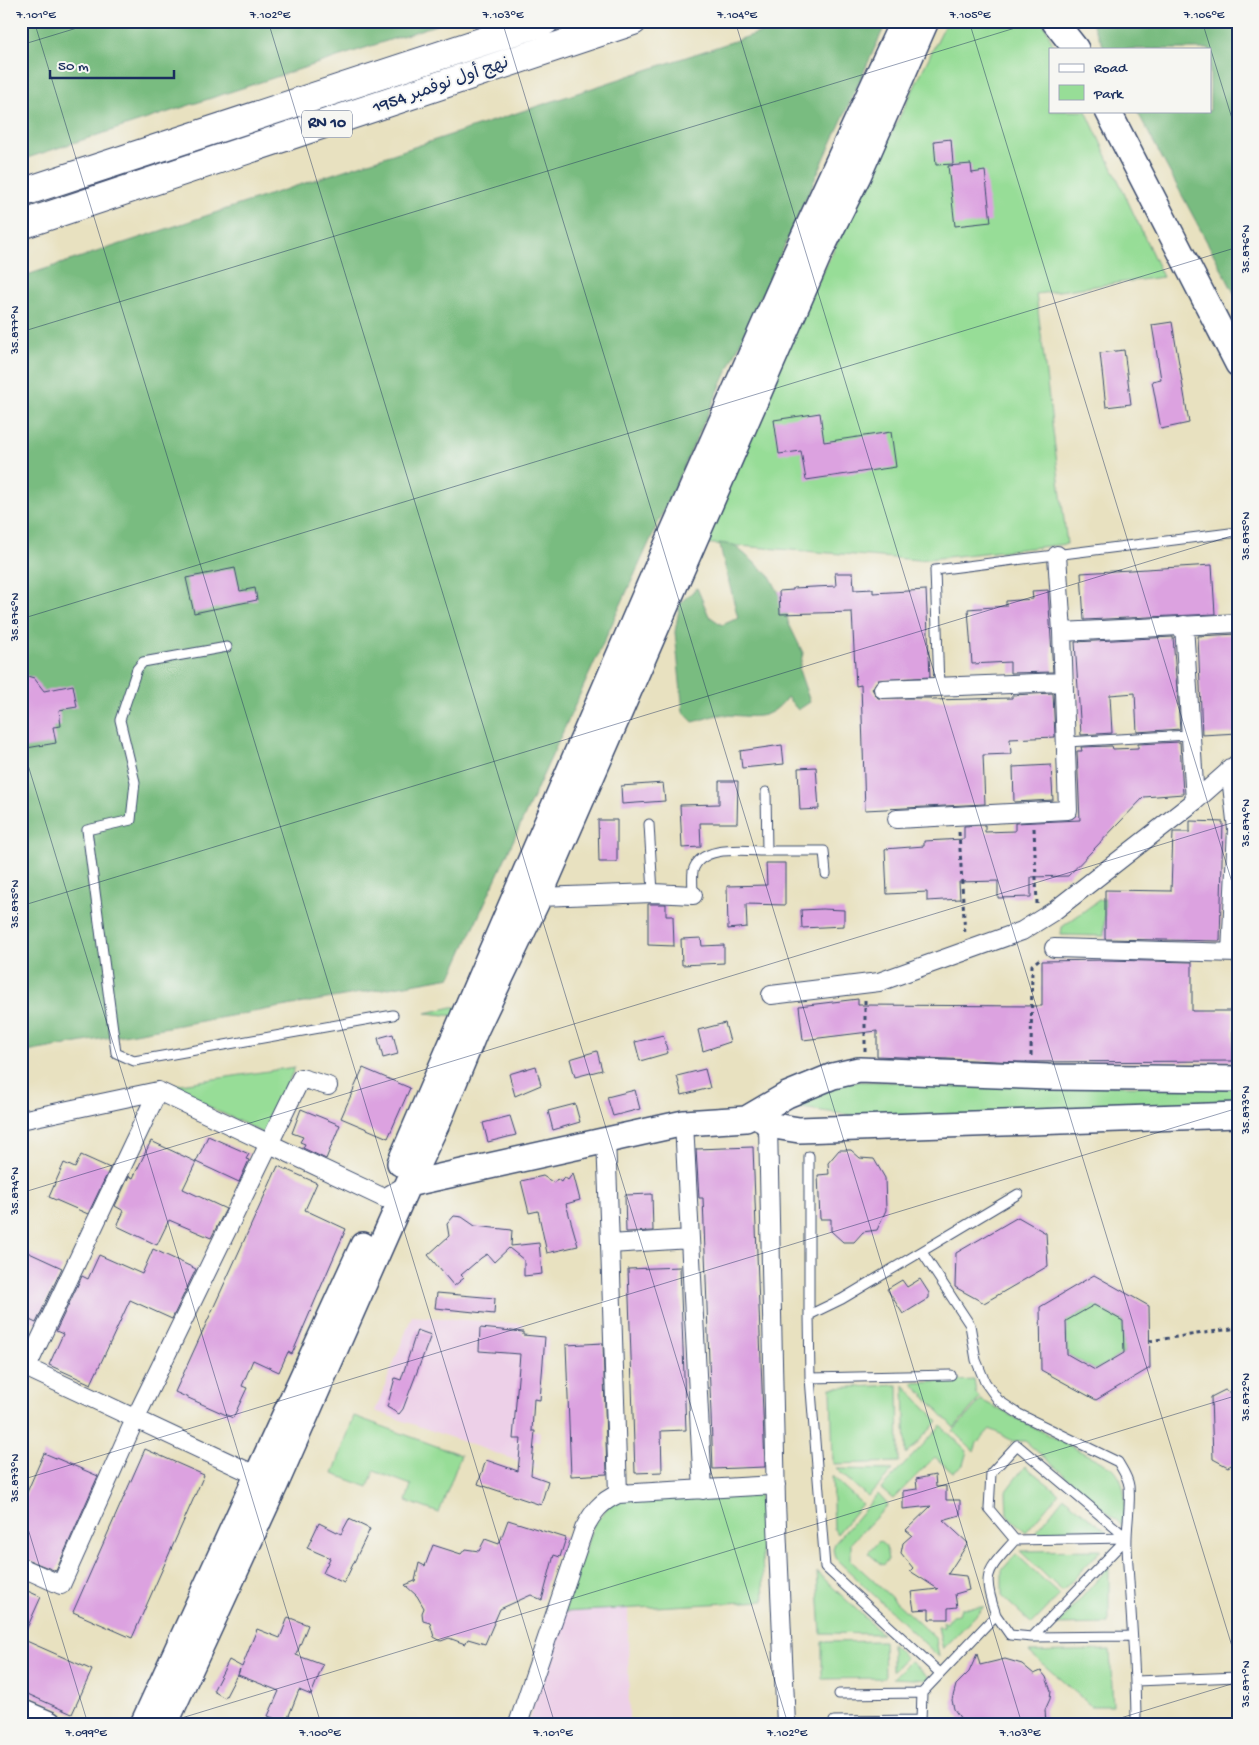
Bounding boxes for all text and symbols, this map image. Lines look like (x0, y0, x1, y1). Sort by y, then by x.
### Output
text: 7.101°E (15, 9, 56, 23)
text: 7.102°E (249, 9, 291, 23)
text: 7.103°E (482, 9, 524, 23)
text: 7.104°E (716, 9, 758, 23)
text: 7.105°E (949, 9, 991, 23)
text: 7.106°E (1183, 9, 1225, 23)
scale bar (50, 48, 174, 80)
legend (1049, 48, 1212, 112)
street label: نهج أول نوفمبر 1954 (369, 51, 512, 119)
text: 50 m (58, 58, 89, 76)
text: Road (1094, 60, 1128, 78)
text: Park (1093, 86, 1124, 104)
road number: RN 10 (302, 110, 352, 138)
text: 35.876°N (1240, 225, 1254, 274)
text: 35.877°N (9, 306, 23, 355)
text: 35.875°N (1240, 512, 1254, 561)
text: 35.876°N (9, 593, 23, 642)
text: 35.874°N (1240, 799, 1254, 848)
text: 35.875°N (9, 880, 23, 929)
text: 35.873°N (1240, 1086, 1254, 1135)
text: 35.874°N (9, 1167, 23, 1216)
text: 35.872°N (1240, 1373, 1254, 1422)
text: 35.873°N (9, 1454, 23, 1503)
text: 35.871°N (1240, 1660, 1254, 1709)
text: 7.099°E (64, 1727, 107, 1741)
text: 7.100°E (298, 1727, 341, 1741)
text: 7.101°E (532, 1727, 573, 1741)
text: 7.102°E (766, 1727, 808, 1741)
text: 7.103°E (999, 1727, 1041, 1741)

